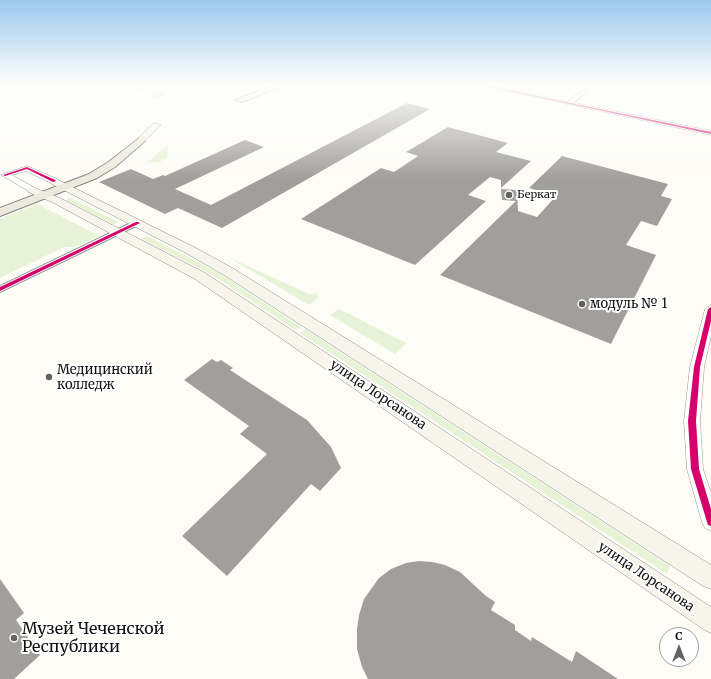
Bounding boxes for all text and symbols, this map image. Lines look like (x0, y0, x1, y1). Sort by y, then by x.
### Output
place label: Беркат (517, 188, 556, 202)
marker: Беркат (504, 190, 514, 200)
place label: модуль № 1 (590, 296, 667, 312)
marker: модуль № 1 (577, 299, 587, 309)
street label: улица Лорсанова (327, 357, 429, 433)
place label: Медицинский колледж (57, 362, 153, 393)
marker: Медицинский колледж (44, 372, 54, 382)
street label: улица Лорсанова (595, 539, 697, 615)
place label: Музей Чеченской Республики (22, 619, 165, 657)
north arrow (659, 627, 699, 667)
text: С (675, 629, 683, 643)
marker: Музей Чеченской Республики (9, 633, 19, 643)

